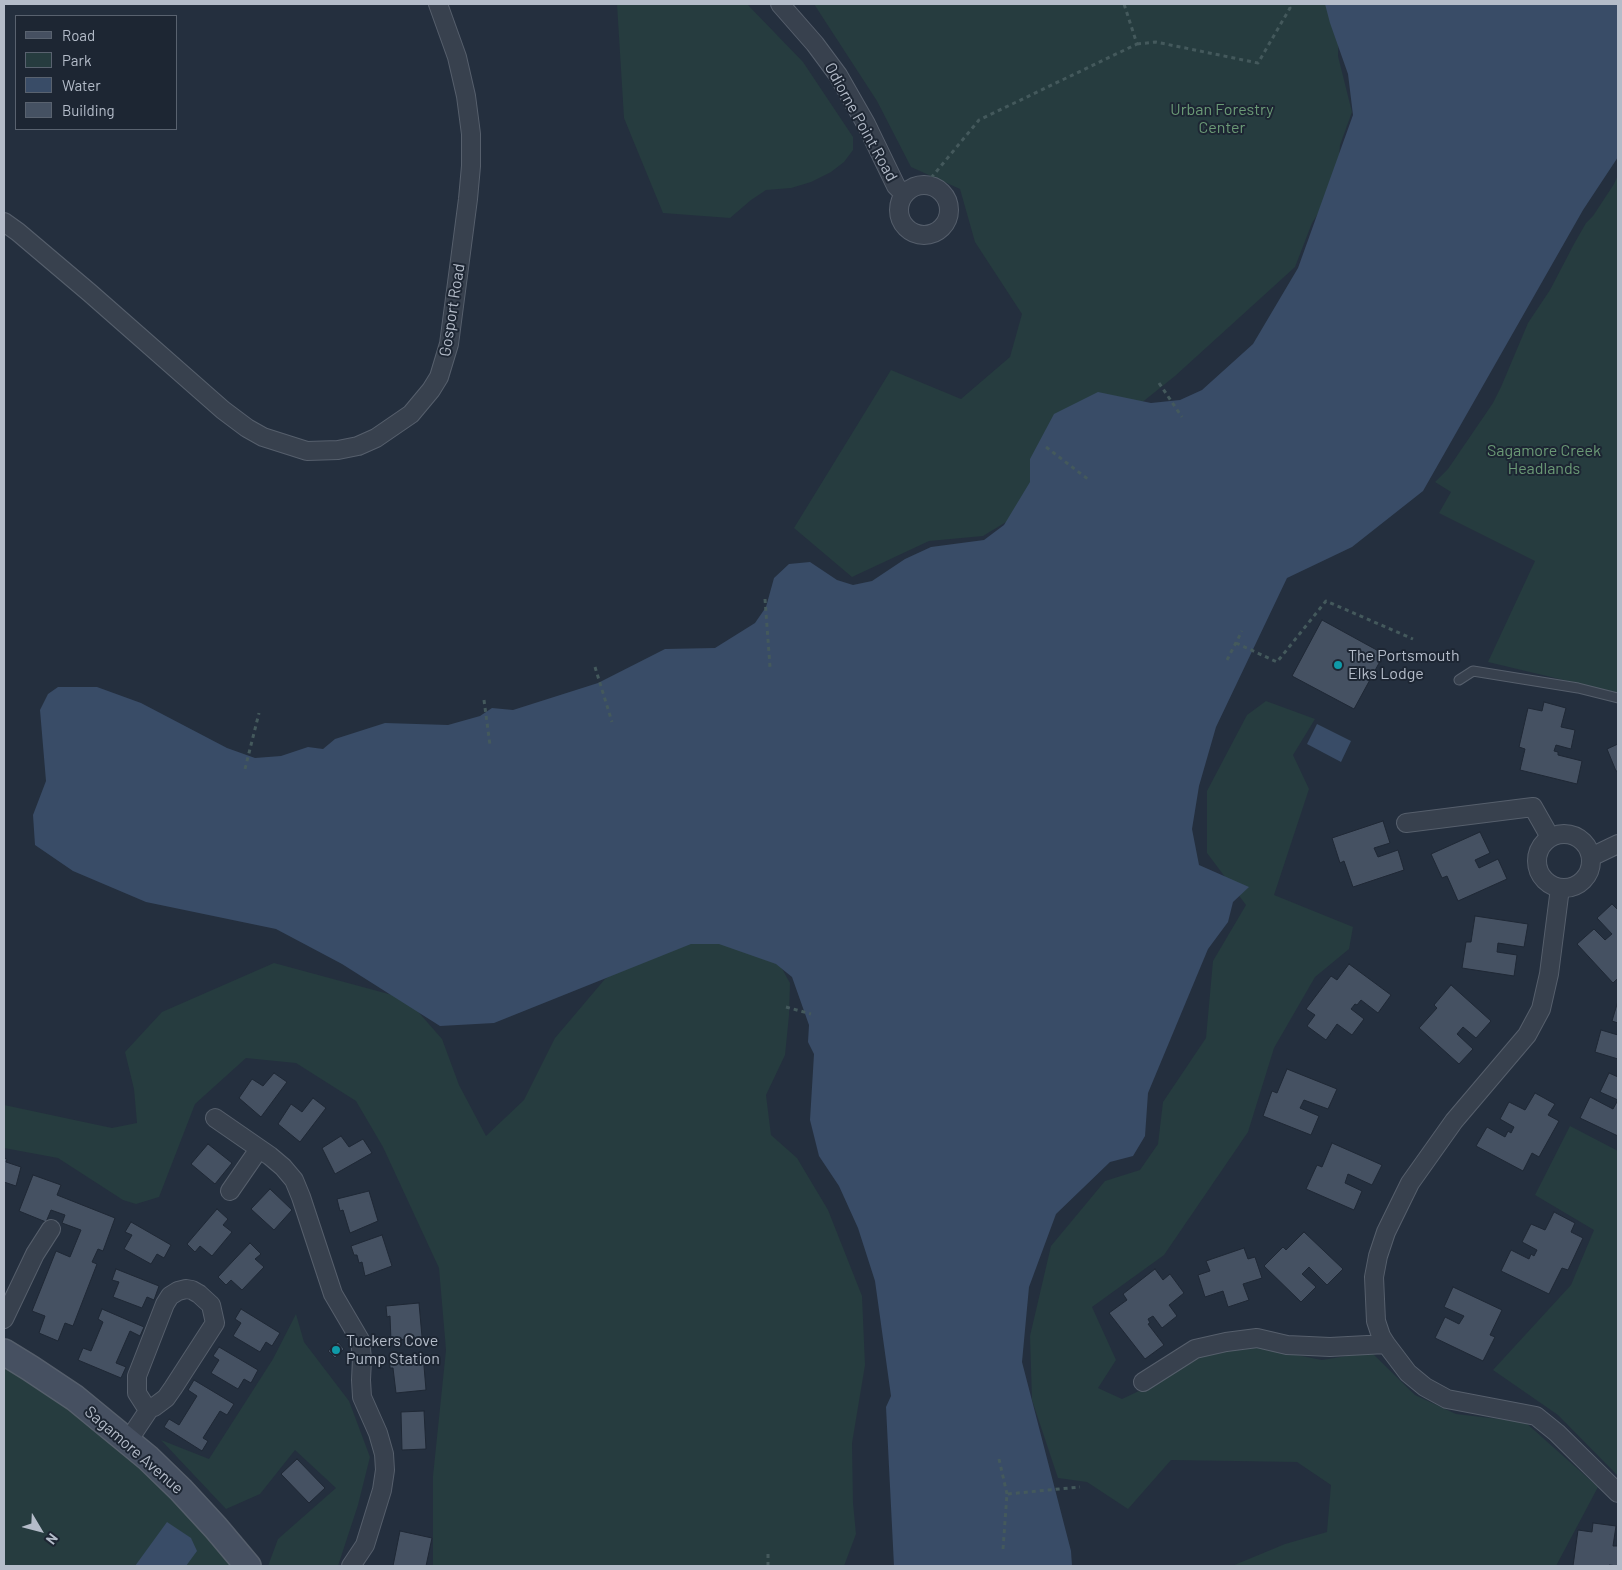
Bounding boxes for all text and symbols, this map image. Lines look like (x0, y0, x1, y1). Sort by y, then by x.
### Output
legend (15, 15, 178, 130)
text: Road (62, 26, 95, 44)
text: Park (62, 51, 91, 69)
street label: Odiorne Point Road (820, 59, 902, 185)
text: Water (62, 76, 101, 94)
park label: Urban Forestry Center (1170, 100, 1274, 138)
text: Building (62, 101, 115, 119)
street label: Gosport Road (435, 262, 469, 358)
park label: Sagamore Creek Headlands (1487, 441, 1601, 479)
place label: The Portsmouth Elks Lodge (1348, 646, 1460, 684)
marker: The Portsmouth Elks Lodge (1332, 659, 1344, 671)
place label: Tuckers Cove Pump Station (346, 1331, 440, 1369)
marker: Tuckers Cove Pump Station (330, 1344, 342, 1356)
street label: Sagamore Avenue (81, 1402, 187, 1498)
north arrow (15, 1505, 65, 1555)
text: N (43, 1530, 62, 1548)

